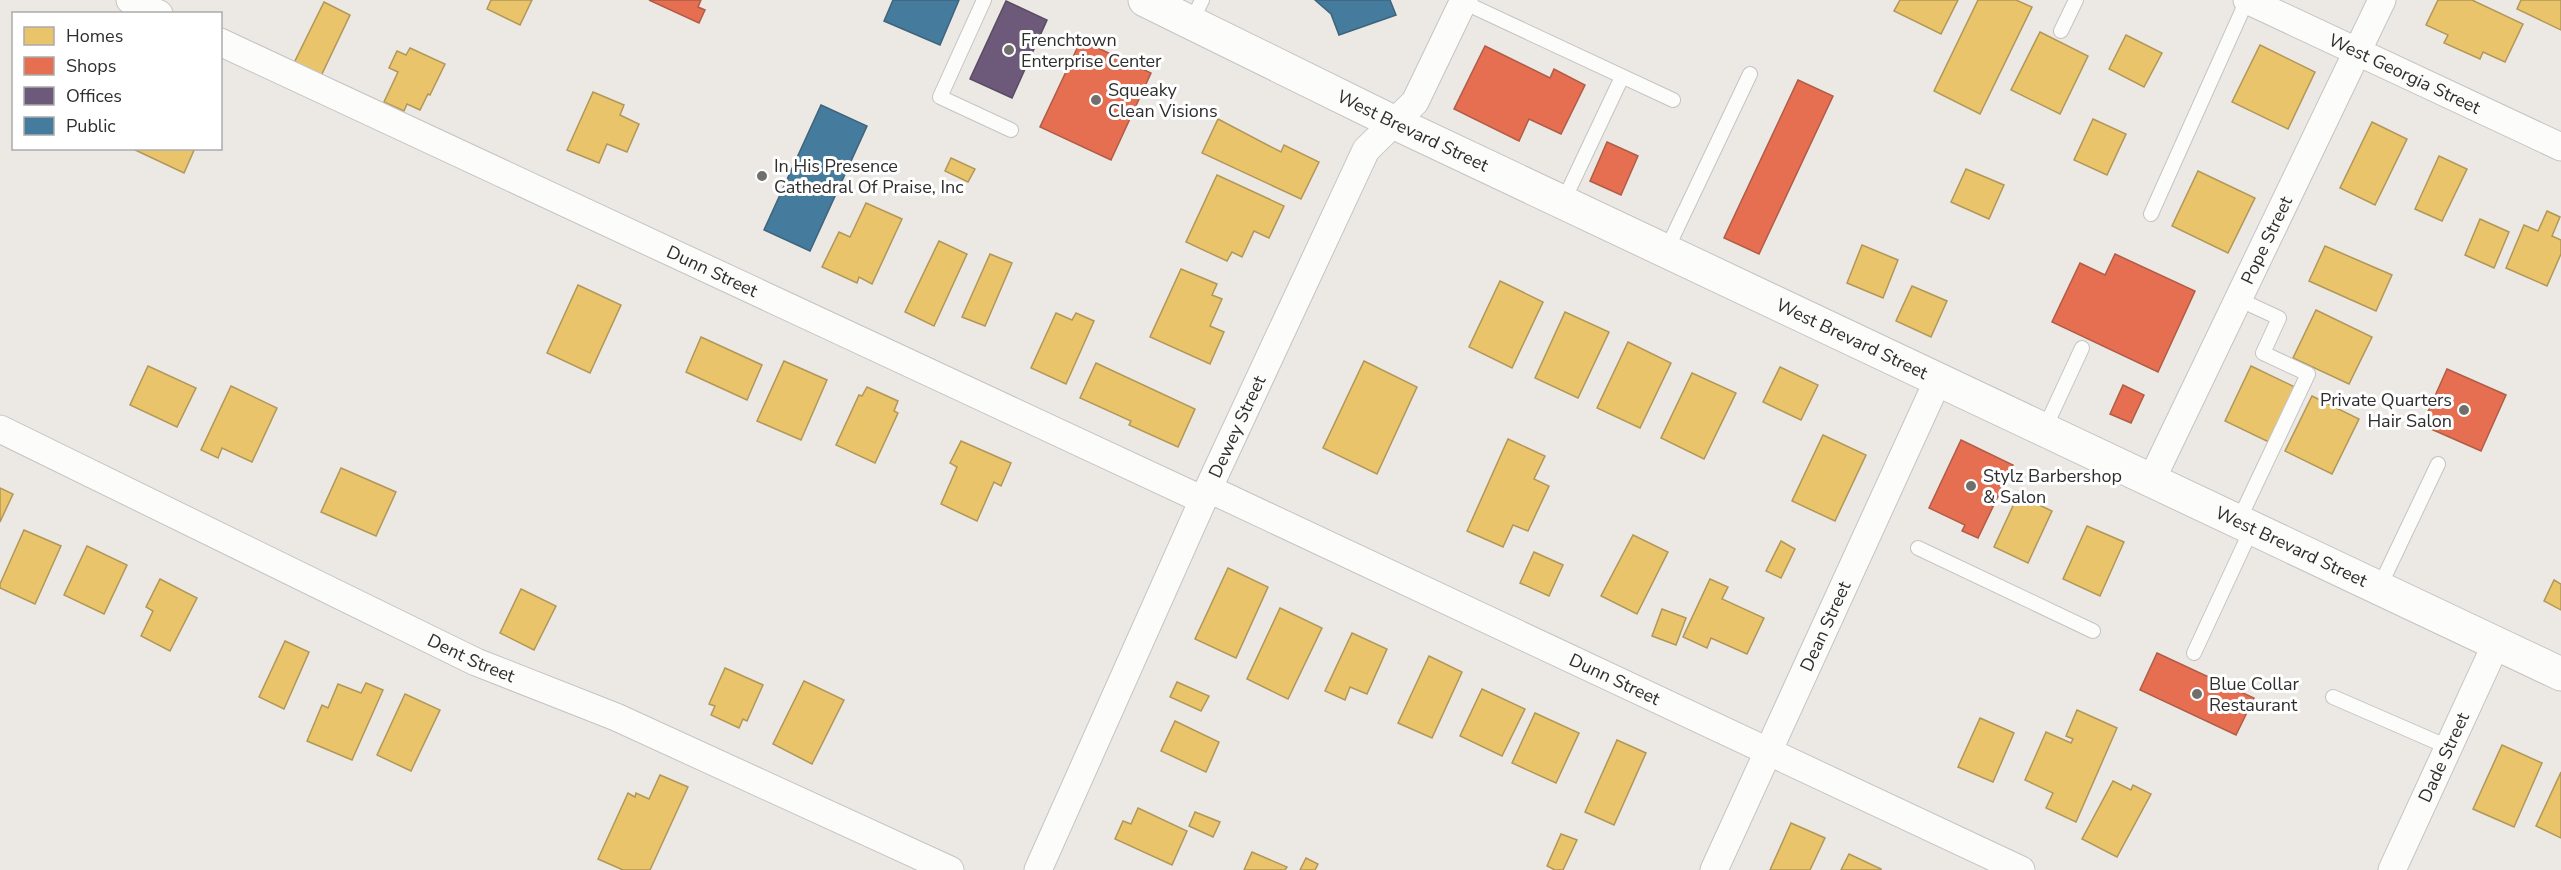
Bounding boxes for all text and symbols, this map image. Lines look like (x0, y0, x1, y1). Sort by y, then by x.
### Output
legend (12, 12, 222, 150)
text: Homes (66, 24, 123, 48)
place label: Frenchtown Enterprise Center (1021, 28, 1162, 73)
street label: West Georgia Street (2325, 28, 2485, 120)
marker: Frenchtown Enterprise Center (1002, 43, 1016, 57)
text: Shops (66, 54, 116, 78)
place label: Squeaky Clean Visions (1108, 78, 1218, 123)
text: Offices (66, 84, 122, 108)
street label: West Brevard Street (1333, 84, 1493, 178)
marker: Squeaky Clean Visions (1089, 93, 1103, 107)
text: Public (66, 114, 116, 138)
place label: In His Presence Cathedral Of Praise, Inc (774, 154, 964, 199)
marker: In His Presence Cathedral Of Praise, Inc (755, 169, 769, 183)
street label: Pope Street (2235, 192, 2298, 288)
street label: Dunn Street (663, 240, 762, 303)
street label: West Brevard Street (1772, 293, 1932, 385)
street label: Dewey Street (1203, 371, 1272, 482)
place label: Private Quarters Hair Salon (2320, 388, 2452, 433)
marker: Private Quarters Hair Salon (2457, 403, 2471, 417)
place label: Stylz Barbershop & Salon (1983, 464, 2122, 509)
marker: Stylz Barbershop & Salon (1964, 479, 1978, 493)
street label: West Brevard Street (2212, 500, 2372, 593)
street label: Dean Street (1794, 577, 1857, 675)
street label: Dent Street (423, 628, 519, 688)
street label: Dunn Street (1565, 648, 1665, 711)
place label: Blue Collar Restaurant (2209, 672, 2299, 717)
marker: Blue Collar Restaurant (2190, 687, 2204, 701)
street label: Dade Street (2413, 708, 2475, 806)

